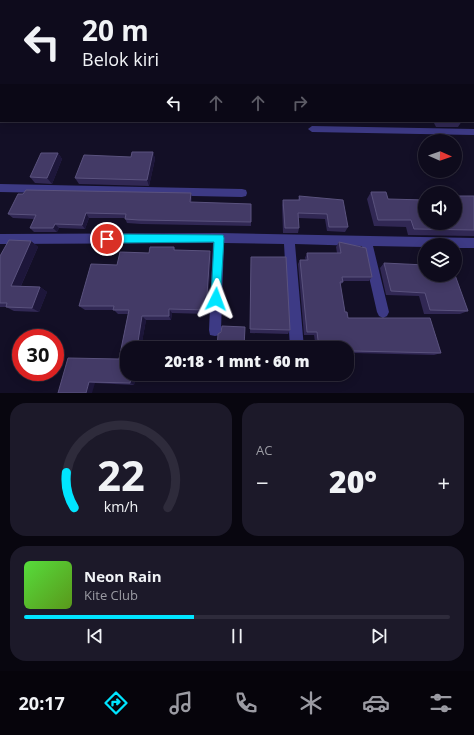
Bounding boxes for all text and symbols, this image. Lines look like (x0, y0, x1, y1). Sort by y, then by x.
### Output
text: 20 m (82, 11, 149, 49)
icon: left (16, 16, 68, 68)
text: Belok kiri (82, 47, 159, 71)
icon: left (163, 92, 185, 114)
icon: ahead (205, 92, 227, 114)
icon: ahead (247, 92, 269, 114)
icon: right (289, 92, 311, 114)
north arrow (418, 134, 462, 178)
map controls (418, 134, 462, 282)
button: sound (418, 186, 462, 230)
pin (90, 222, 124, 256)
icon: arrive (96, 228, 118, 250)
button: layers (418, 238, 462, 282)
position arrow (195, 278, 237, 320)
speed limit sign: 30 (12, 329, 64, 381)
text: 20:18 · 1 mnt · 60 m (165, 351, 309, 371)
text: AC (256, 441, 272, 459)
text: 22 (97, 446, 145, 502)
text: 20° (329, 461, 377, 502)
text: − (256, 467, 269, 497)
text: + (437, 467, 450, 497)
text: km/h (104, 496, 138, 515)
text: Neon Rain (84, 566, 162, 586)
text: Kite Club (84, 586, 138, 604)
icon: previous (84, 625, 106, 647)
icon: pause (226, 625, 248, 647)
icon: next (368, 625, 390, 647)
icon: directions (102, 689, 130, 717)
icon: music (167, 689, 195, 717)
icon: phone (232, 689, 260, 717)
icon: climate (297, 689, 325, 717)
icon: car (362, 689, 390, 717)
icon: filters (427, 689, 455, 717)
text: 20:17 (19, 691, 65, 715)

